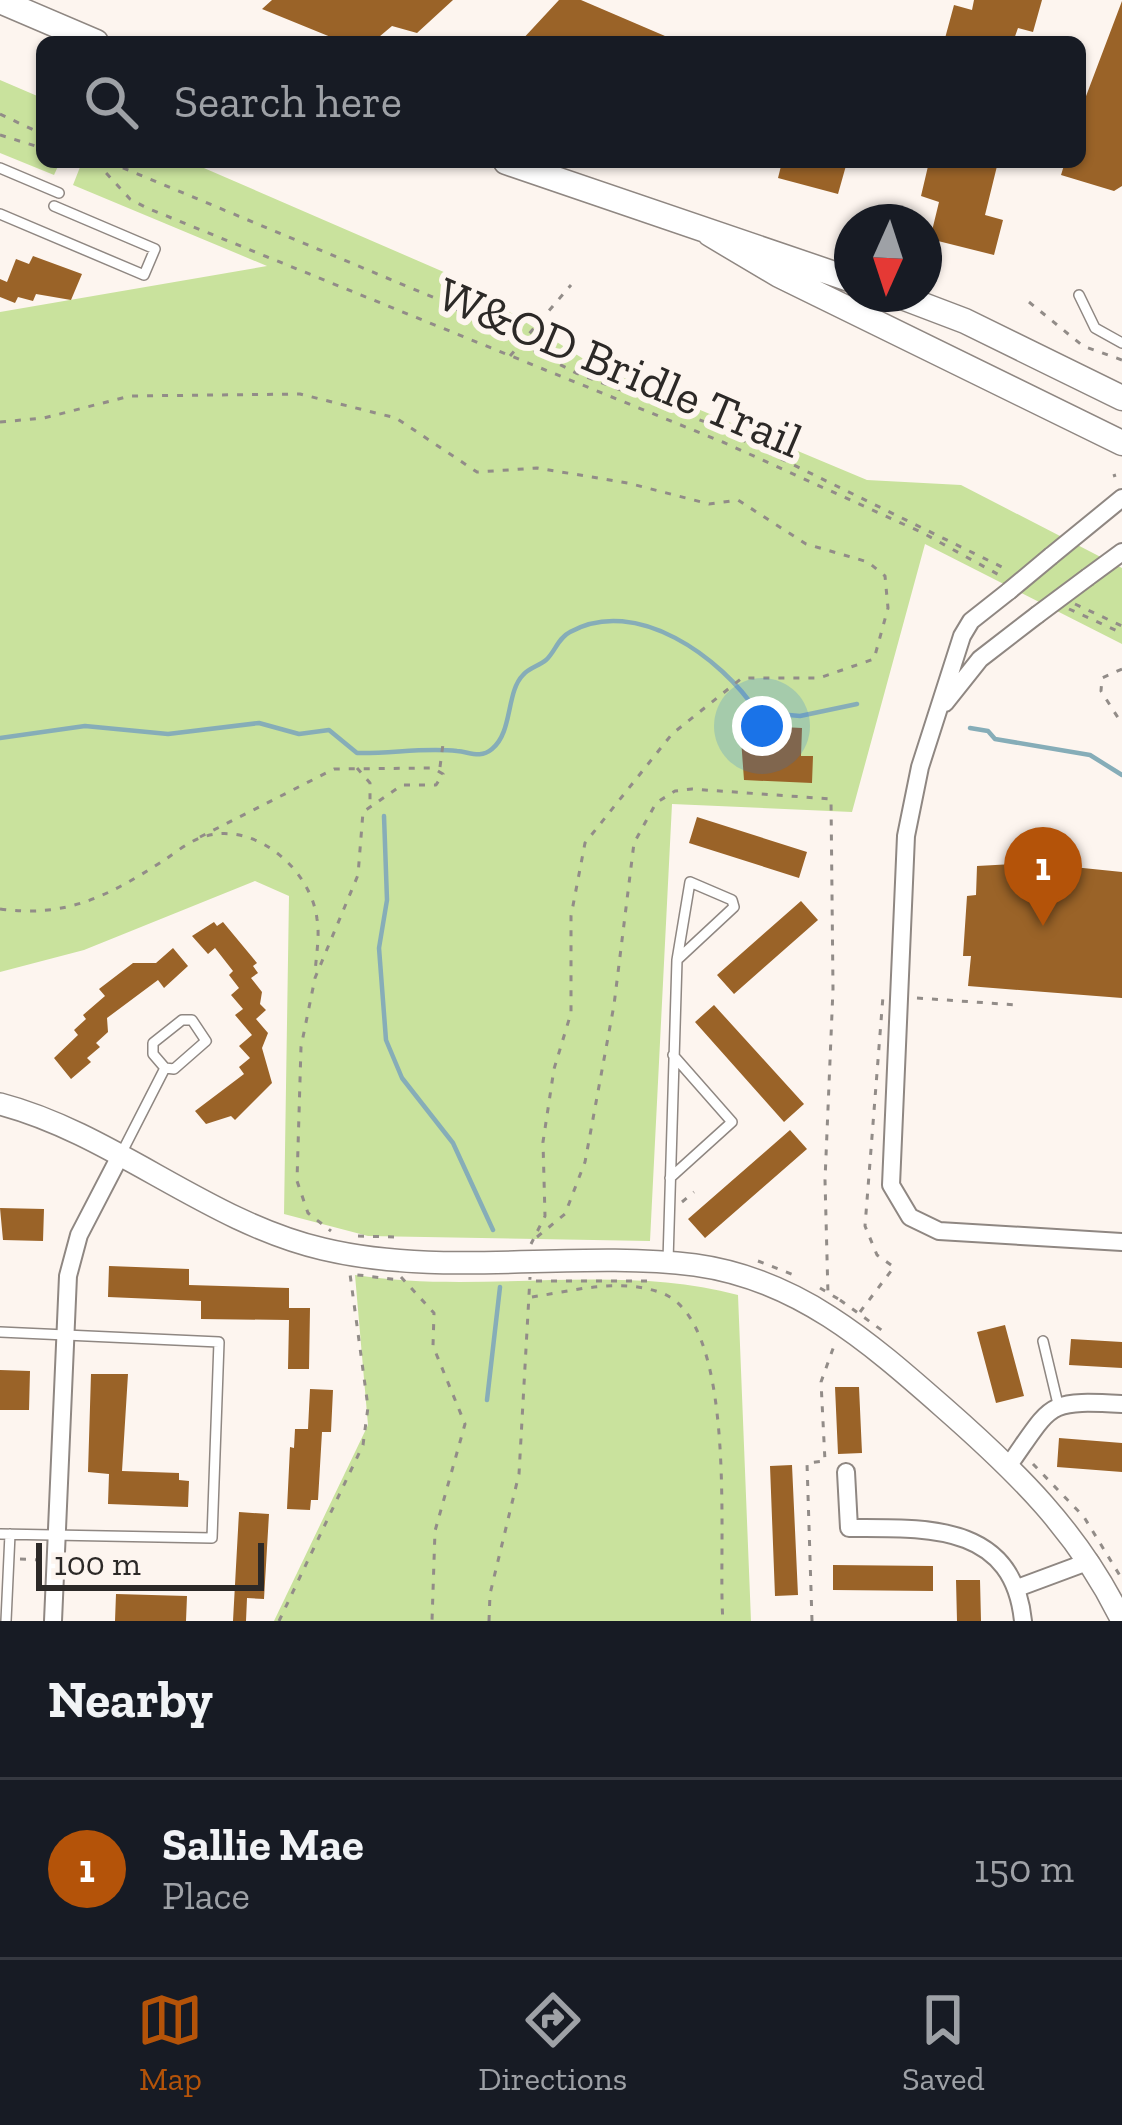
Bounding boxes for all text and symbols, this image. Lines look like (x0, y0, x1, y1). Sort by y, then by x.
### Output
search box (36, 36, 1086, 168)
icon: search (78, 69, 144, 135)
text: Search here (174, 75, 402, 129)
north arrow (834, 204, 942, 312)
street label: W&OD Bridle Trail (429, 265, 811, 469)
your location (732, 696, 792, 756)
pin: 1 (1004, 827, 1082, 926)
scale bar (36, 1537, 264, 1590)
text: 100 m (54, 1544, 141, 1583)
text: Nearby (48, 1669, 213, 1730)
text: Sallie Mae (162, 1818, 364, 1872)
text: 1 (79, 1845, 95, 1892)
text: 150 m (974, 1845, 1074, 1892)
text: Place (162, 1872, 250, 1919)
tab: Map (137, 1987, 203, 2098)
tab: Directions (478, 1987, 627, 2098)
tab: Saved (902, 1987, 985, 2098)

